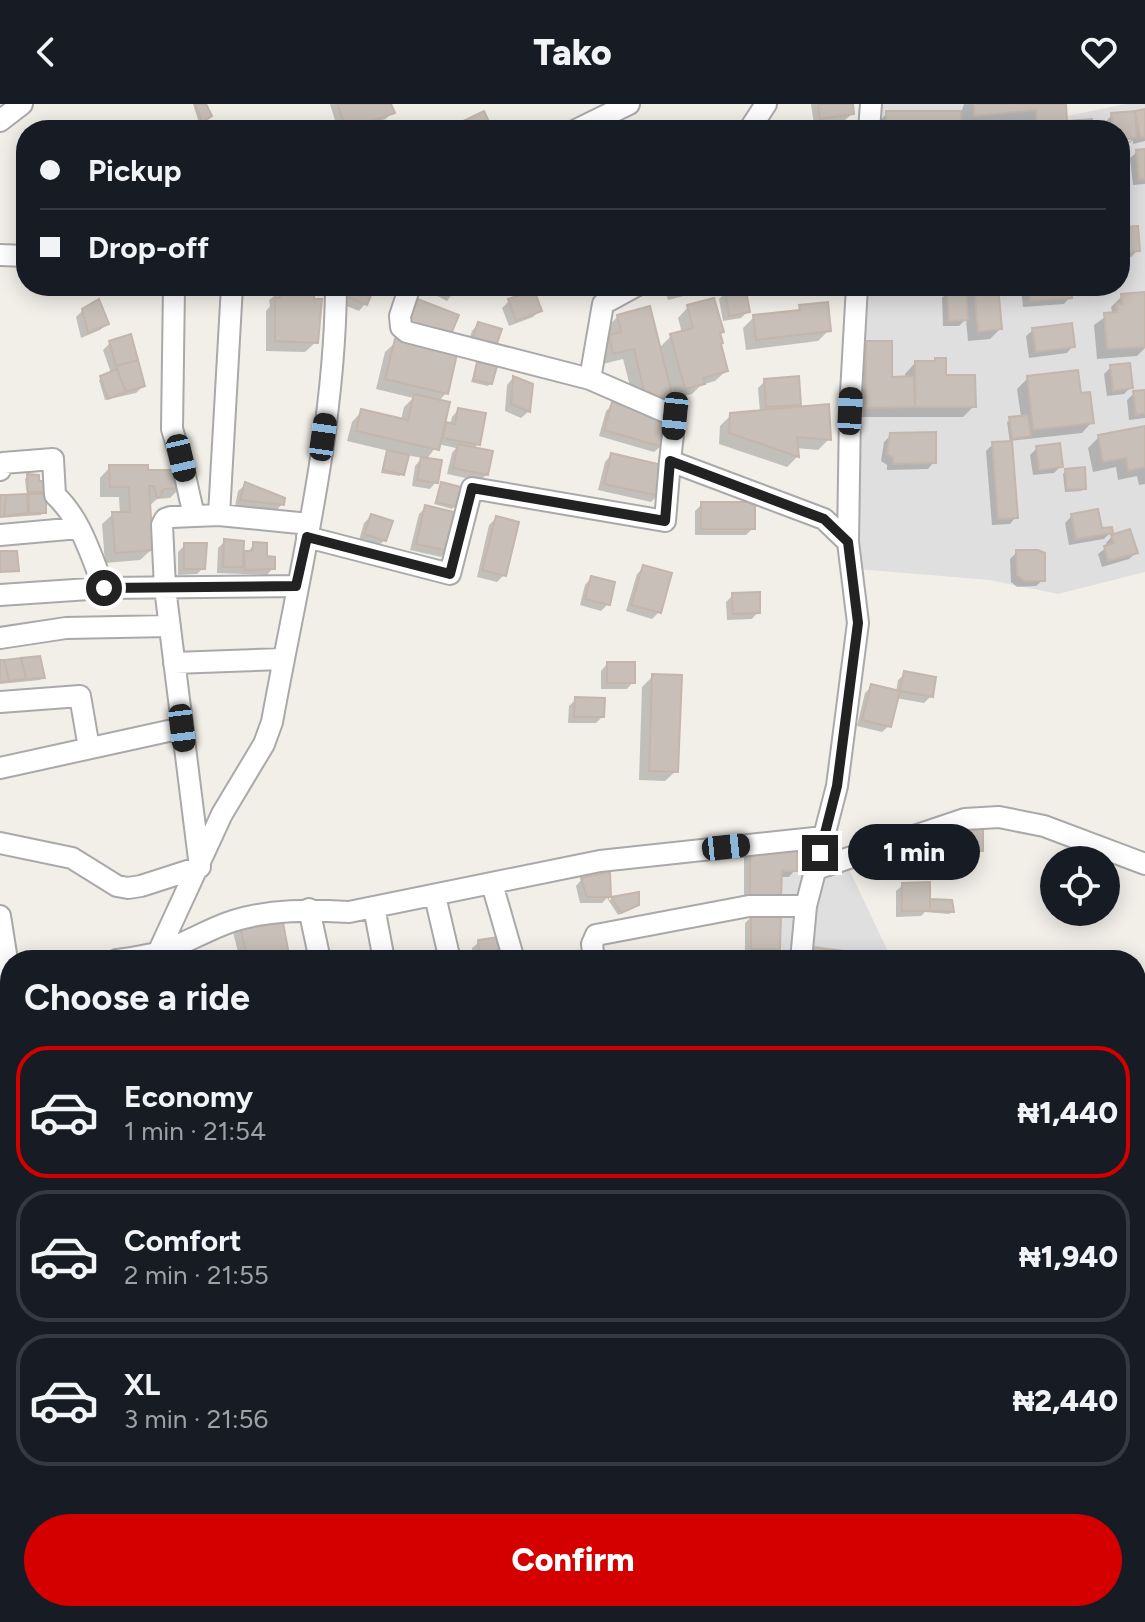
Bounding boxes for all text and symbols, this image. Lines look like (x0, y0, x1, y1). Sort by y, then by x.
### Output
icon: back (24, 30, 68, 74)
icon: heart (1077, 30, 1121, 74)
text: Tako (533, 31, 612, 74)
text: Pickup (88, 152, 182, 189)
text: Drop-off (88, 229, 209, 266)
car (837, 386, 863, 436)
car (661, 391, 689, 441)
car (308, 412, 338, 462)
car (164, 432, 198, 484)
route start (86, 570, 122, 606)
car (167, 703, 197, 753)
callout: 1 min (848, 825, 980, 881)
car (701, 833, 751, 861)
route end (802, 835, 838, 871)
text: 1 min (883, 836, 945, 868)
map controls (1040, 846, 1120, 926)
button: locate (1040, 846, 1120, 926)
text: Choose a ride (24, 976, 250, 1019)
icon: car (28, 1076, 100, 1148)
text: Economy (124, 1078, 253, 1115)
text: ₦1,440 (1017, 1094, 1118, 1131)
text: 1 min · 21:54 (124, 1115, 266, 1147)
icon: car (28, 1220, 100, 1292)
text: Comfort (124, 1222, 242, 1259)
text: ₦1,940 (1019, 1238, 1118, 1275)
text: 2 min · 21:55 (124, 1259, 269, 1291)
icon: car (28, 1364, 100, 1436)
text: XL (124, 1366, 160, 1403)
text: ₦2,440 (1013, 1382, 1118, 1419)
text: 3 min · 21:56 (124, 1403, 268, 1435)
button: Confirm (24, 1514, 1122, 1606)

